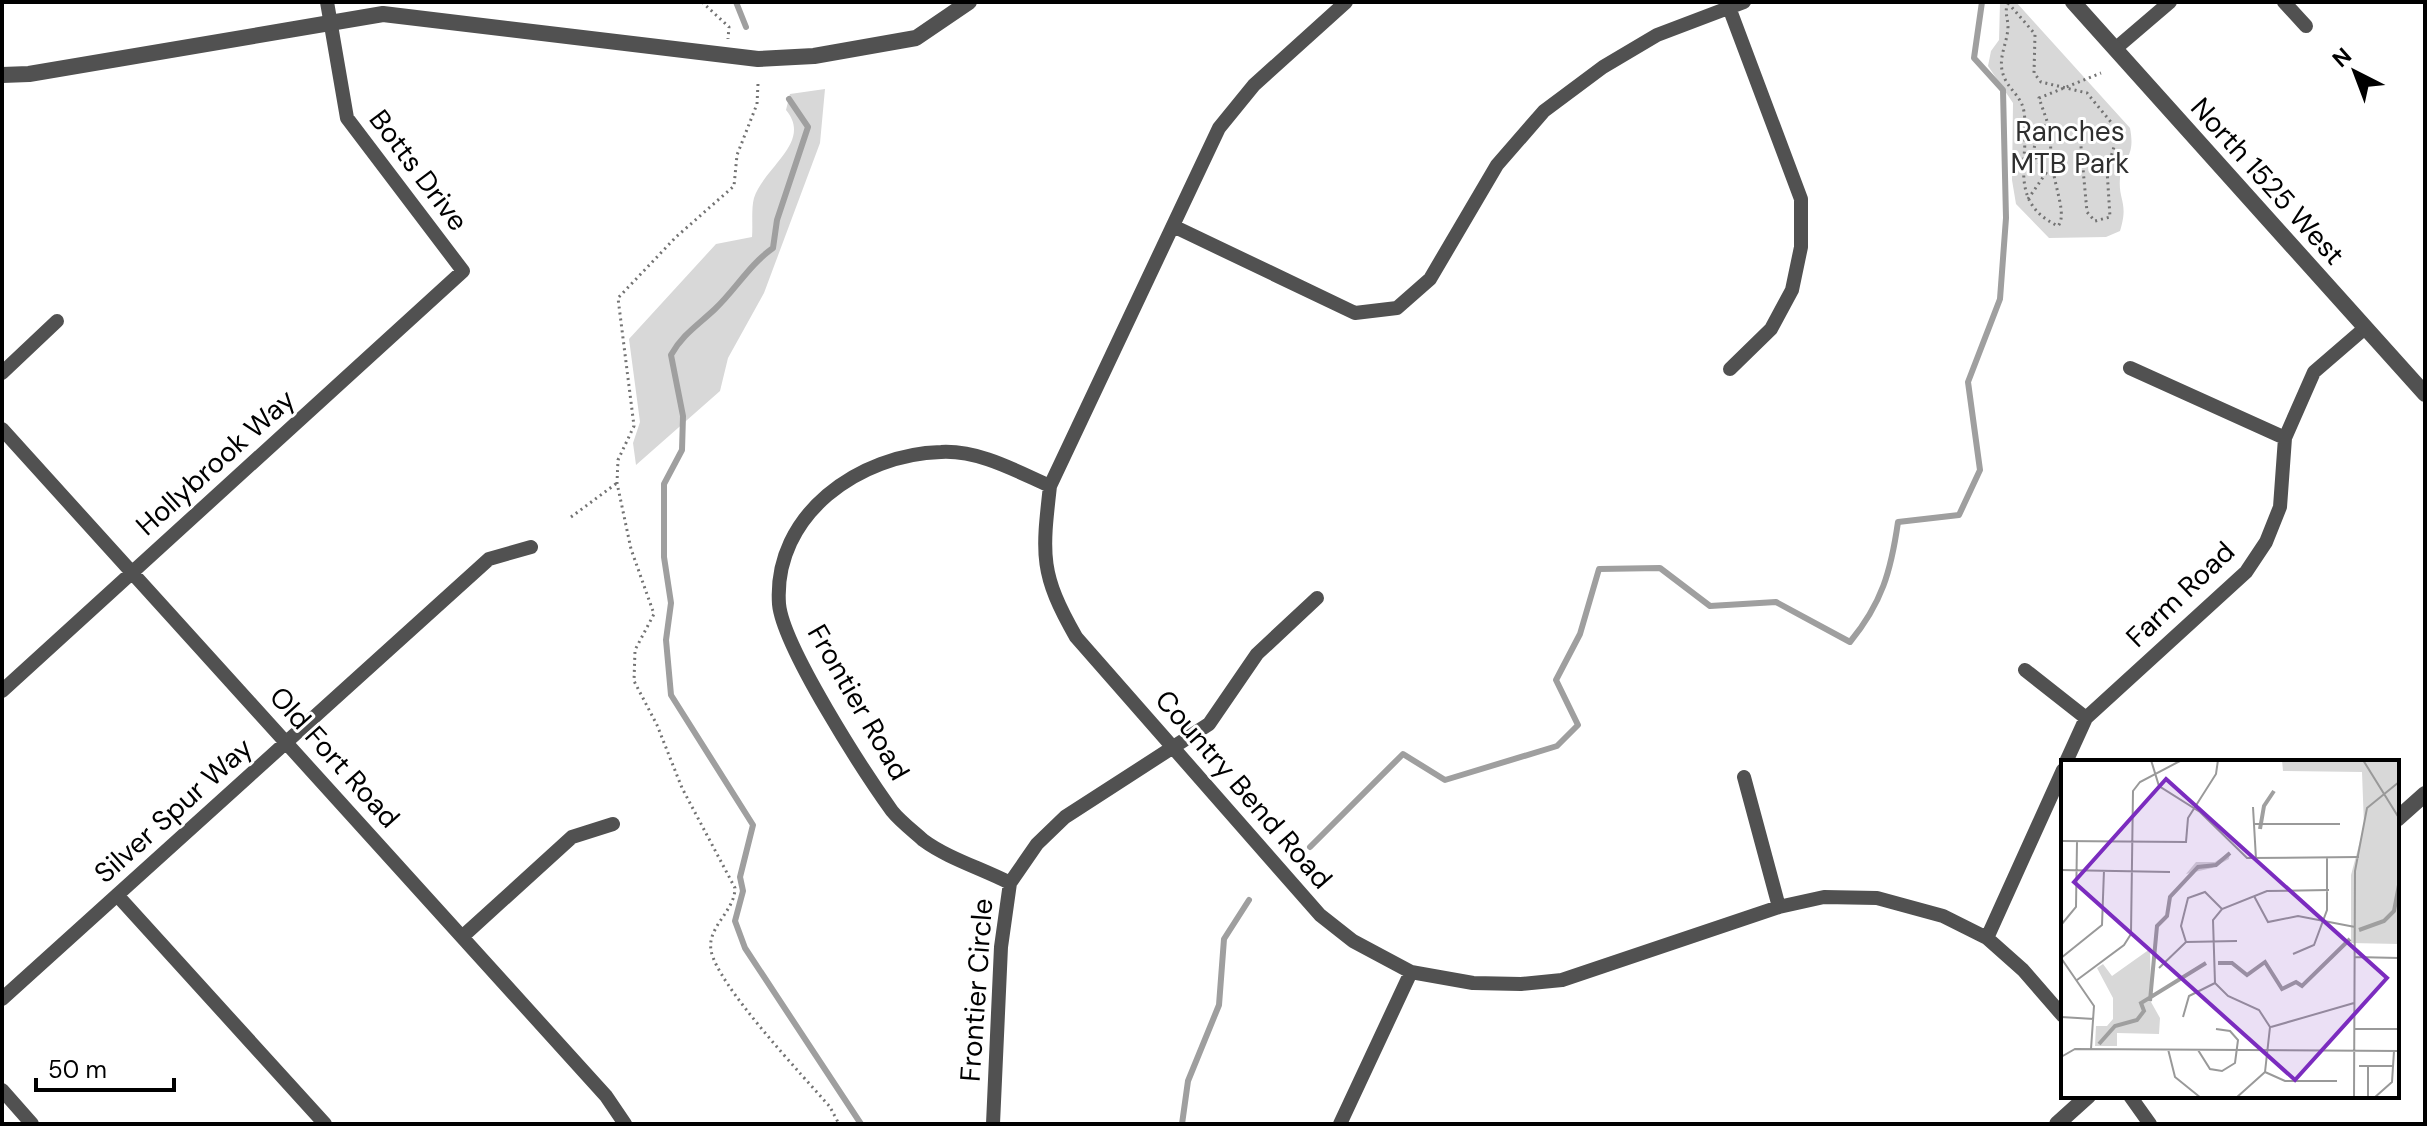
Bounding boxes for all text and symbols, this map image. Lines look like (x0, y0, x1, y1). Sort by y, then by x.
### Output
north arrow (2315, 32, 2395, 112)
text: N (2326, 41, 2358, 74)
street label: North 1525 West (2183, 90, 2353, 273)
street label: Botts Drive (361, 102, 476, 238)
park label: Ranches MTB Park (2011, 113, 2129, 182)
street label: Hollybrook Way (128, 381, 303, 544)
street label: Farm Road (2118, 533, 2243, 655)
street label: Frontier Road (799, 618, 918, 787)
street label: Old Fort Road (261, 679, 408, 836)
street label: Country Bend Road (1147, 682, 1340, 897)
street label: Silver Spur Way (86, 729, 260, 891)
inset map (2061, 760, 2399, 1098)
street label: Frontier Circle (952, 897, 1001, 1083)
scale bar (36, 1042, 174, 1092)
text: 50 m (48, 1054, 107, 1085)

